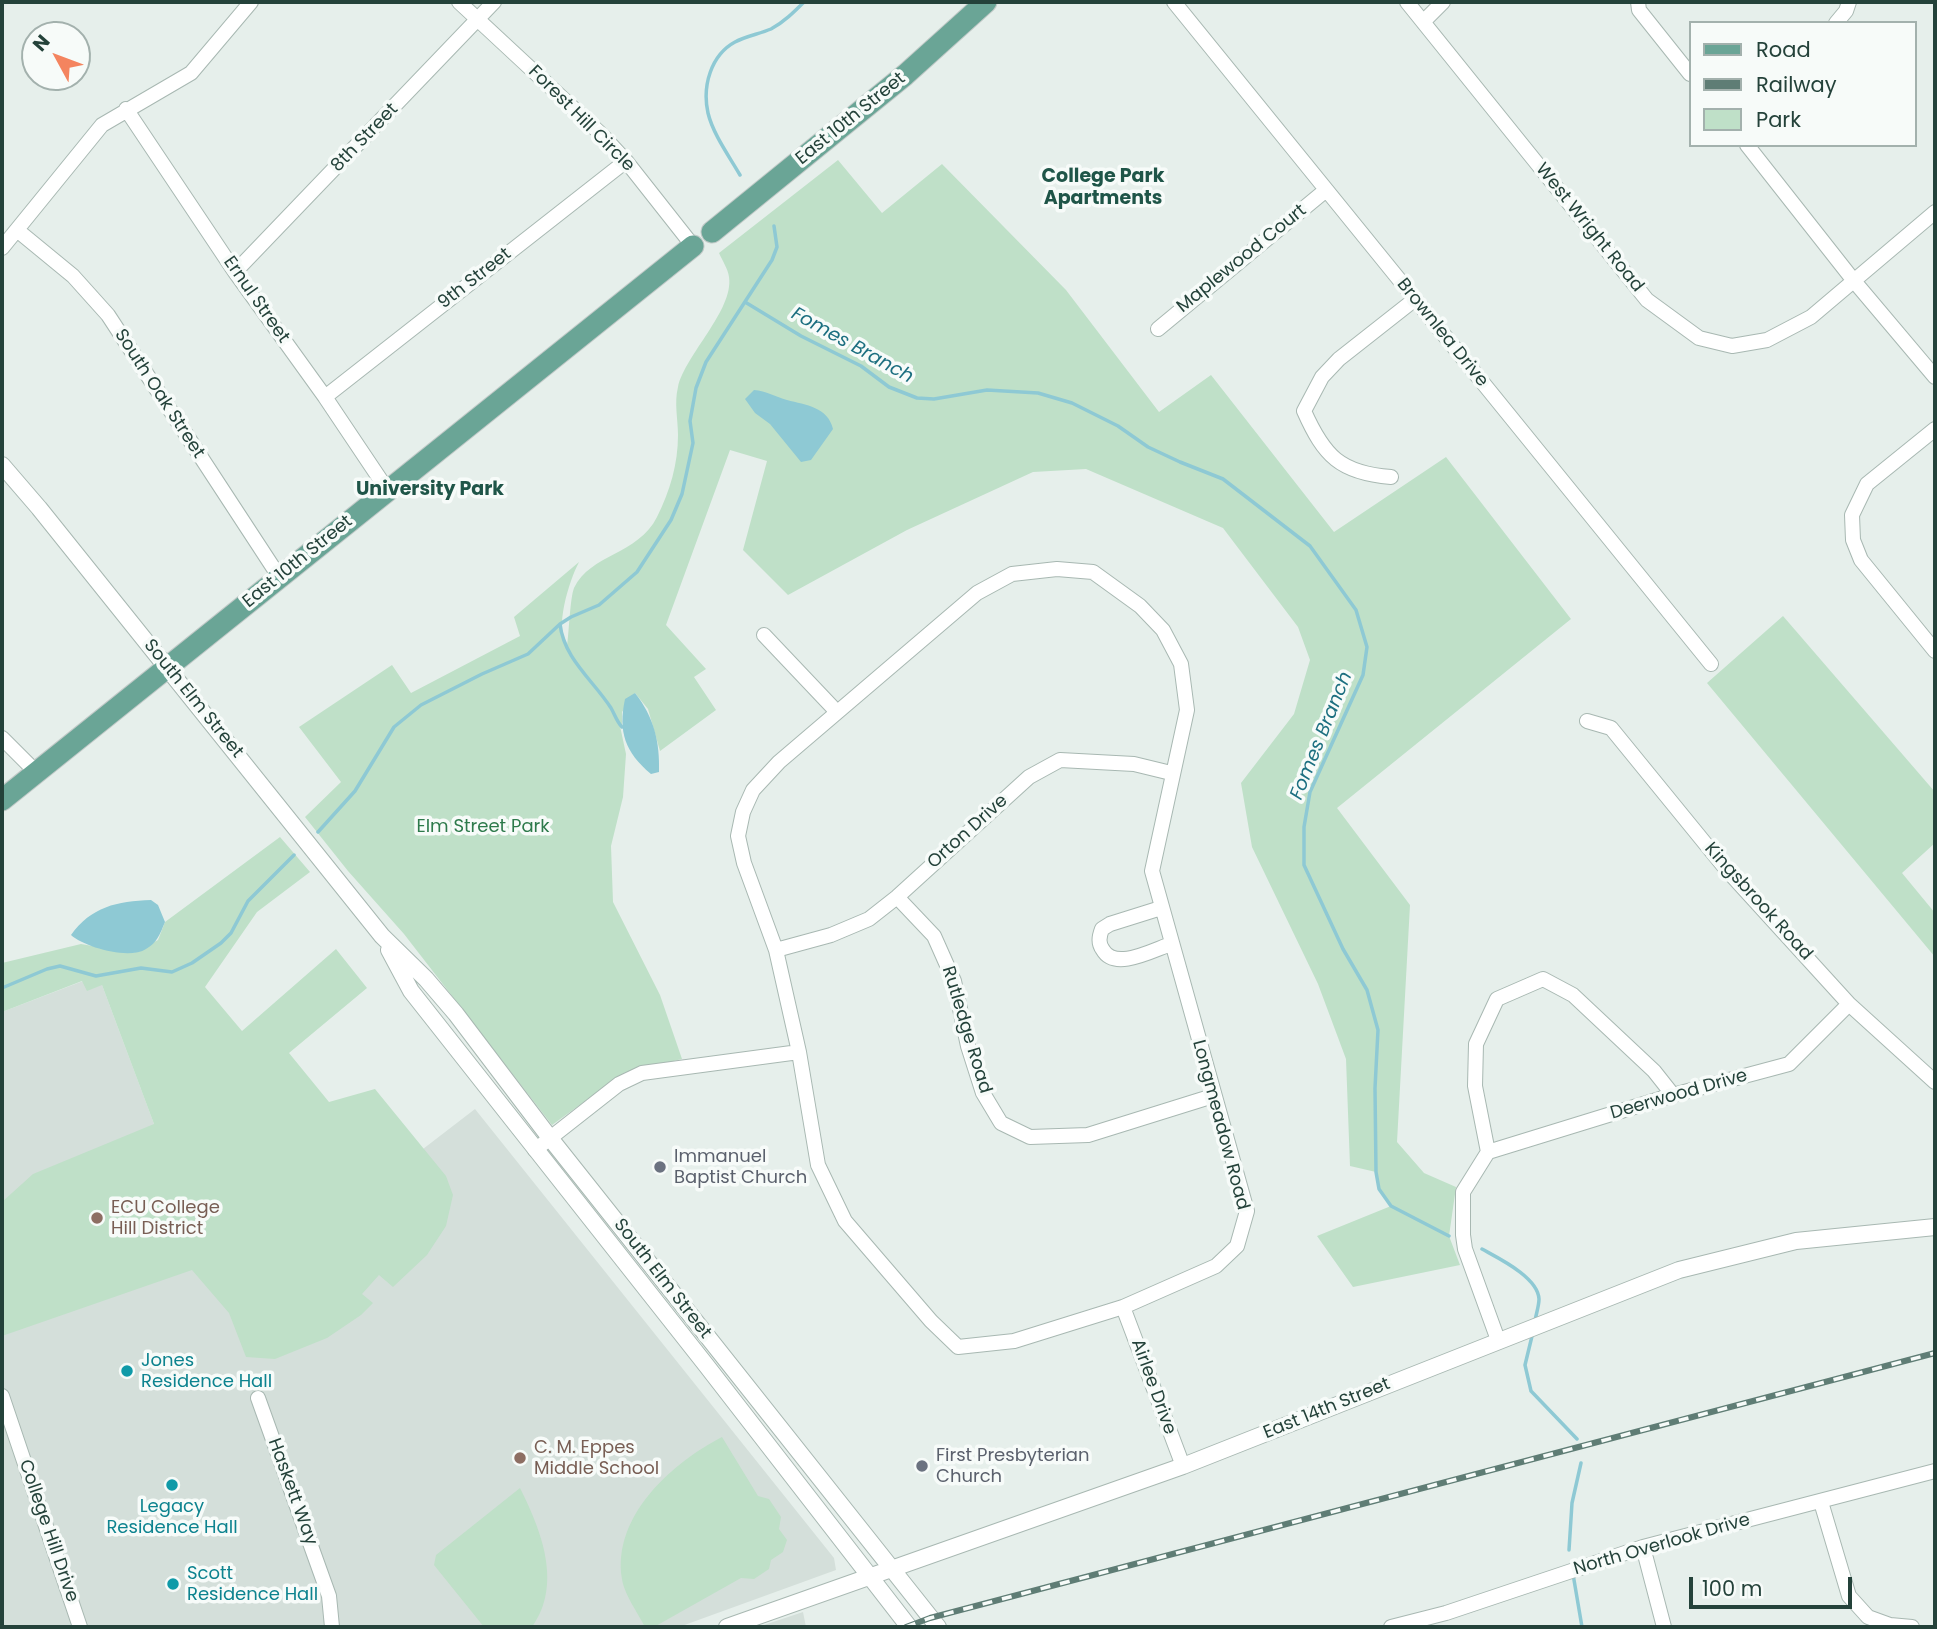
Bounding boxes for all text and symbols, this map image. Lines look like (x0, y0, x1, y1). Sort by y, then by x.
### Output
north arrow (21, 21, 91, 91)
legend (1688, 21, 1916, 147)
text: N (26, 29, 56, 57)
text: Road (1756, 35, 1811, 64)
street label: Forest Hill Circle (523, 61, 639, 177)
street label: East 10th Street (792, 68, 910, 170)
text: Railway (1756, 70, 1837, 99)
street label: 8th Street (327, 99, 403, 177)
text: Park (1756, 105, 1801, 134)
street label: West Wright Road (1530, 159, 1648, 297)
district label: College Park Apartments (1042, 166, 1164, 210)
street label: Maplewood Court (1173, 200, 1311, 318)
street label: 9th Street (434, 244, 516, 314)
street label: Ernul Street (218, 252, 294, 348)
street label: Brownlea Drive (1392, 274, 1492, 392)
water label: Fomes Branch (787, 303, 917, 389)
street label: South Oak Street (109, 325, 209, 463)
district label: University Park (356, 479, 504, 501)
street label: East 10th Street (239, 511, 357, 613)
street label: South Elm Street (139, 635, 247, 763)
water label: Fomes Branch (1286, 669, 1358, 803)
street label: Orton Drive (923, 790, 1013, 874)
park label: Elm Street Park (416, 816, 550, 838)
street label: Kingsbrook Road (1699, 839, 1817, 965)
street label: Rutledge Road (936, 964, 996, 1096)
street label: Longmeadow Road (1187, 1038, 1253, 1212)
street label: Deerwood Drive (1608, 1065, 1750, 1125)
place label: Immanuel Baptist Church (674, 1146, 807, 1188)
marker: Immanuel Baptist Church (652, 1159, 668, 1175)
place label: ECU College Hill District (111, 1197, 220, 1240)
marker: ECU College Hill District (89, 1210, 105, 1226)
street label: South Elm Street (608, 1215, 716, 1343)
street label: Airlee Drive (1126, 1336, 1180, 1438)
place label: Jones Residence Hall (141, 1350, 272, 1392)
marker: Jones Residence Hall (119, 1363, 135, 1379)
street label: East 14th Street (1260, 1374, 1394, 1444)
street label: Haskett Way (263, 1436, 321, 1548)
place label: C. M. Eppes Middle School (534, 1437, 659, 1480)
place label: First Presbyterian Church (936, 1445, 1090, 1488)
marker: C. M. Eppes Middle School (512, 1450, 528, 1466)
street label: College Hill Drive (13, 1457, 83, 1605)
marker: First Presbyterian Church (914, 1458, 930, 1474)
marker: Legacy Residence Hall (164, 1477, 180, 1493)
place label: Legacy Residence Hall (106, 1496, 238, 1538)
street label: North Overlook Drive (1571, 1509, 1753, 1581)
scale bar (1692, 1562, 1855, 1606)
place label: Scott Residence Hall (187, 1563, 318, 1606)
text: 100 m (1702, 1574, 1762, 1603)
marker: Scott Residence Hall (165, 1576, 181, 1592)

